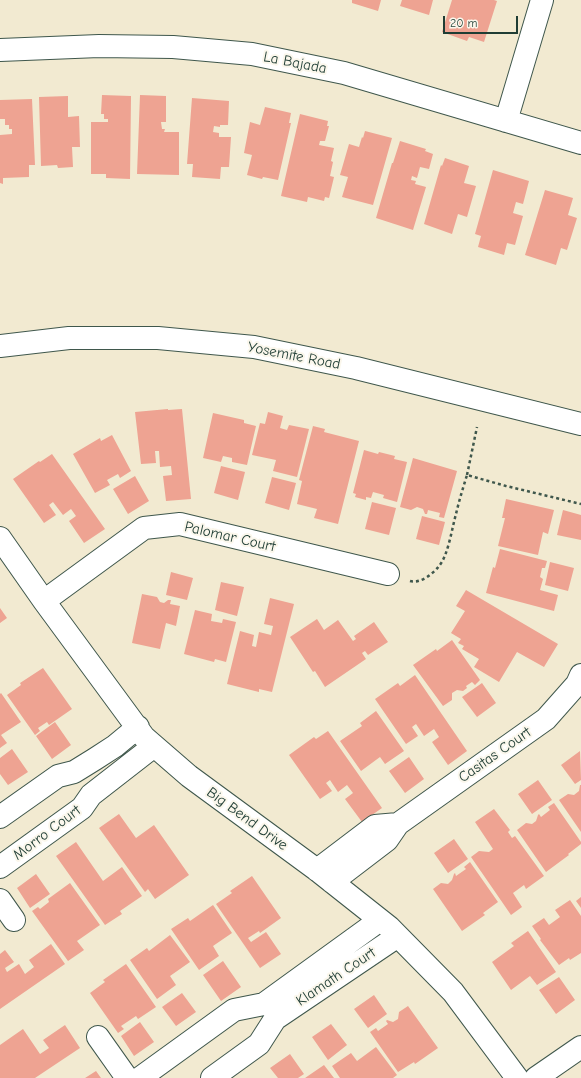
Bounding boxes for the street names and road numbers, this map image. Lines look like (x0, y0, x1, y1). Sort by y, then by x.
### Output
street label: La Bajada (262, 48, 328, 78)
street label: Yosemite Road (246, 338, 342, 374)
street label: Palomar Court (183, 518, 277, 556)
street label: Casitas Court (455, 723, 535, 787)
street label: Big Bend Drive (203, 784, 291, 854)
street label: Morro Court (10, 802, 84, 864)
street label: Klamath Court (293, 944, 379, 1010)

